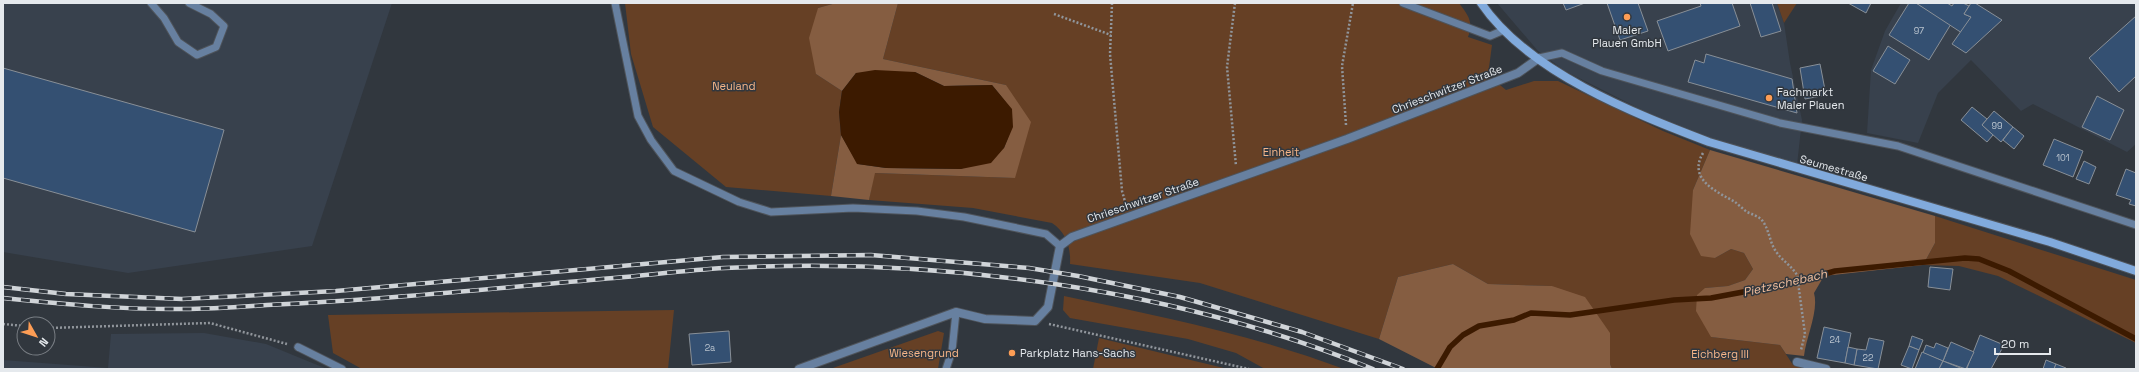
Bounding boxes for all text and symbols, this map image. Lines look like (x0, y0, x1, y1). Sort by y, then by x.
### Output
marker: Maler Plauen GmbH (1622, 12, 1632, 22)
place label: Maler Plauen GmbH (1592, 23, 1662, 50)
house number: 97 (1914, 25, 1924, 37)
street label: Chrieschwitzer Straße (1390, 61, 1504, 117)
park label: Neuland (712, 79, 756, 93)
place label: Fachmarkt Maler Plauen (1777, 85, 1845, 112)
marker: Fachmarkt Maler Plauen (1764, 93, 1774, 103)
house number: 99 (1991, 120, 2003, 132)
park label: Einheit (1263, 145, 1299, 159)
street label: Seumestraße (1798, 152, 1870, 184)
house number: 101 (2056, 152, 2070, 164)
street label: Chrieschwitzer Straße (1085, 174, 1201, 226)
water label: Pietzschebach (1741, 265, 1829, 300)
north arrow (16, 316, 56, 356)
scale bar (1995, 330, 2050, 356)
house number: 24 (1830, 334, 1841, 346)
text: N (36, 335, 52, 350)
text: 20 m (2001, 336, 2029, 352)
house number: 2a (705, 342, 715, 354)
park label: Wiesengrund (889, 346, 959, 360)
place label: Parkplatz Hans-Sachs (1020, 346, 1136, 360)
park label: Eichberg III (1691, 347, 1749, 361)
marker: Parkplatz Hans-Sachs (1007, 348, 1017, 358)
house number: 22 (1863, 352, 1873, 364)

